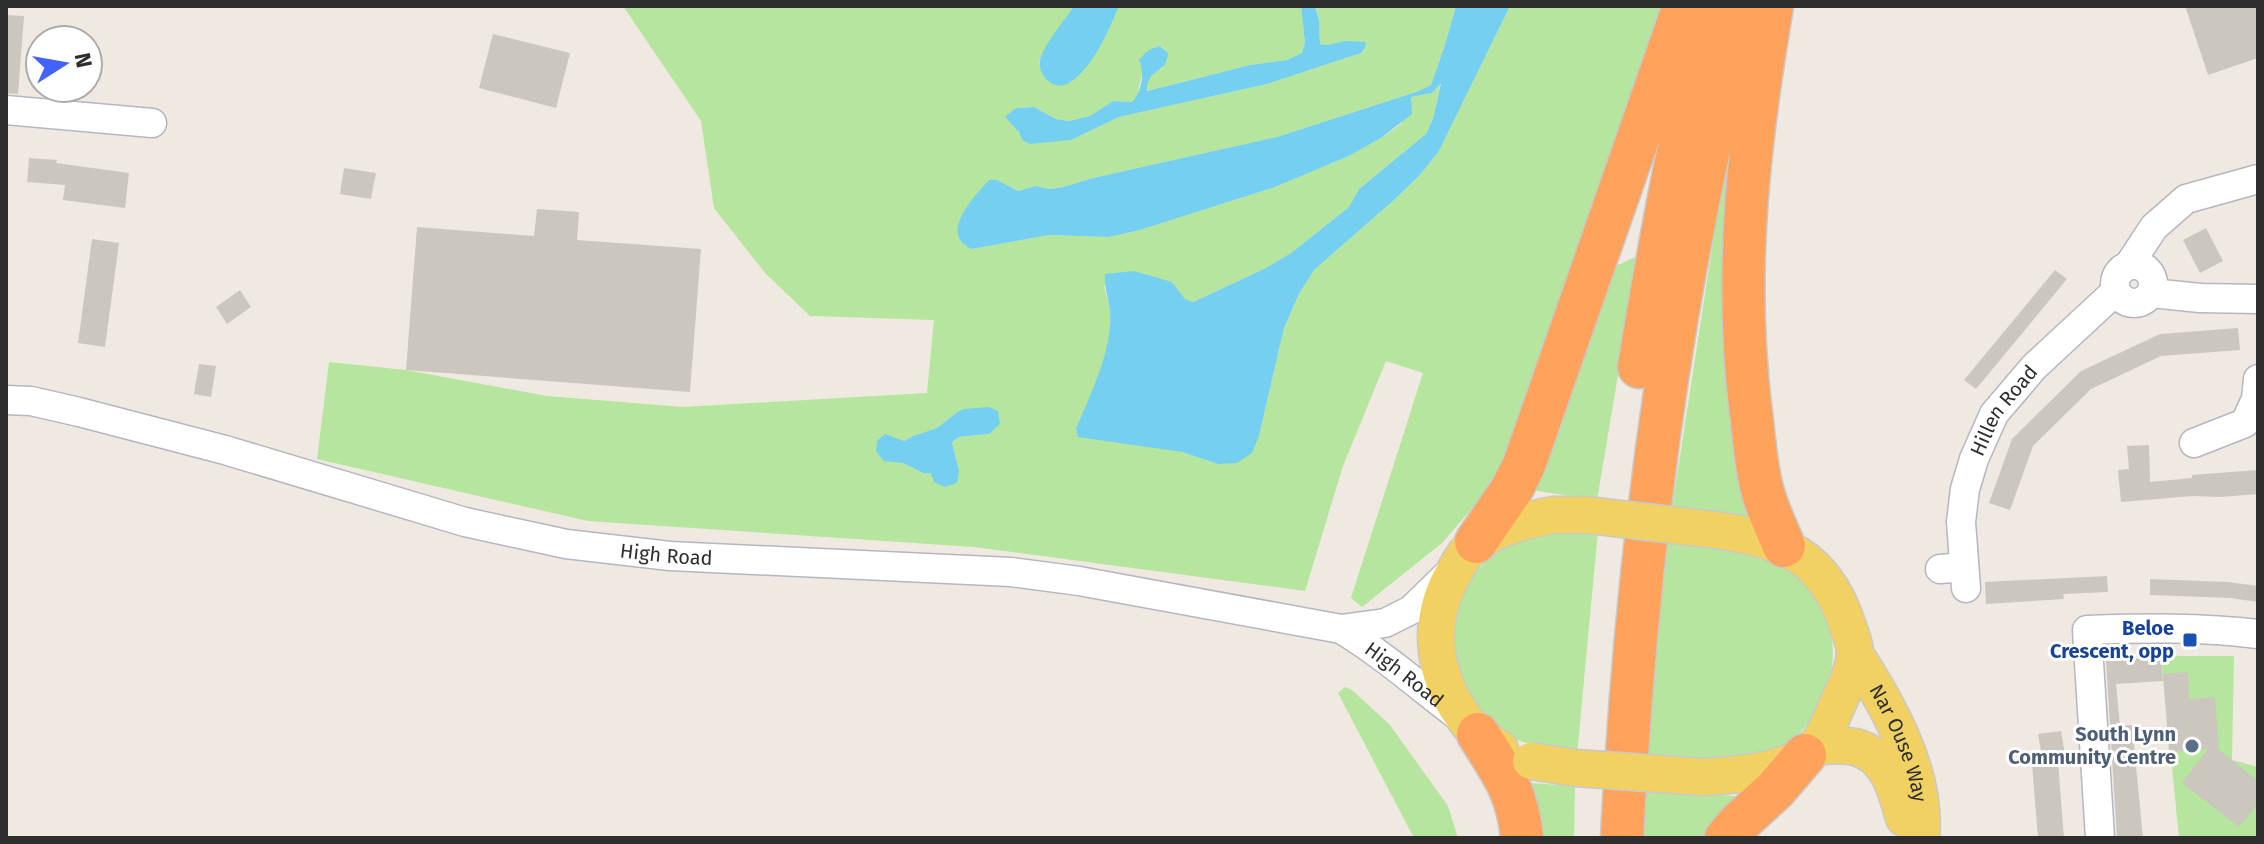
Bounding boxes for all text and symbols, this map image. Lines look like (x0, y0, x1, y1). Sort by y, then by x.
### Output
north arrow (24, 24, 104, 104)
text: N (68, 51, 98, 70)
street label: Hillen Road (1965, 360, 2042, 460)
street label: High Road (619, 538, 713, 570)
place label: Beloe Crescent, opp (2050, 616, 2174, 663)
marker: Beloe Crescent, opp (2181, 631, 2199, 649)
street label: High Road (1360, 636, 1449, 712)
street label: Nar Ouse Way (1864, 680, 1932, 804)
place label: South Lynn Community Centre (2008, 722, 2176, 769)
marker: South Lynn Community Centre (2183, 737, 2201, 755)

